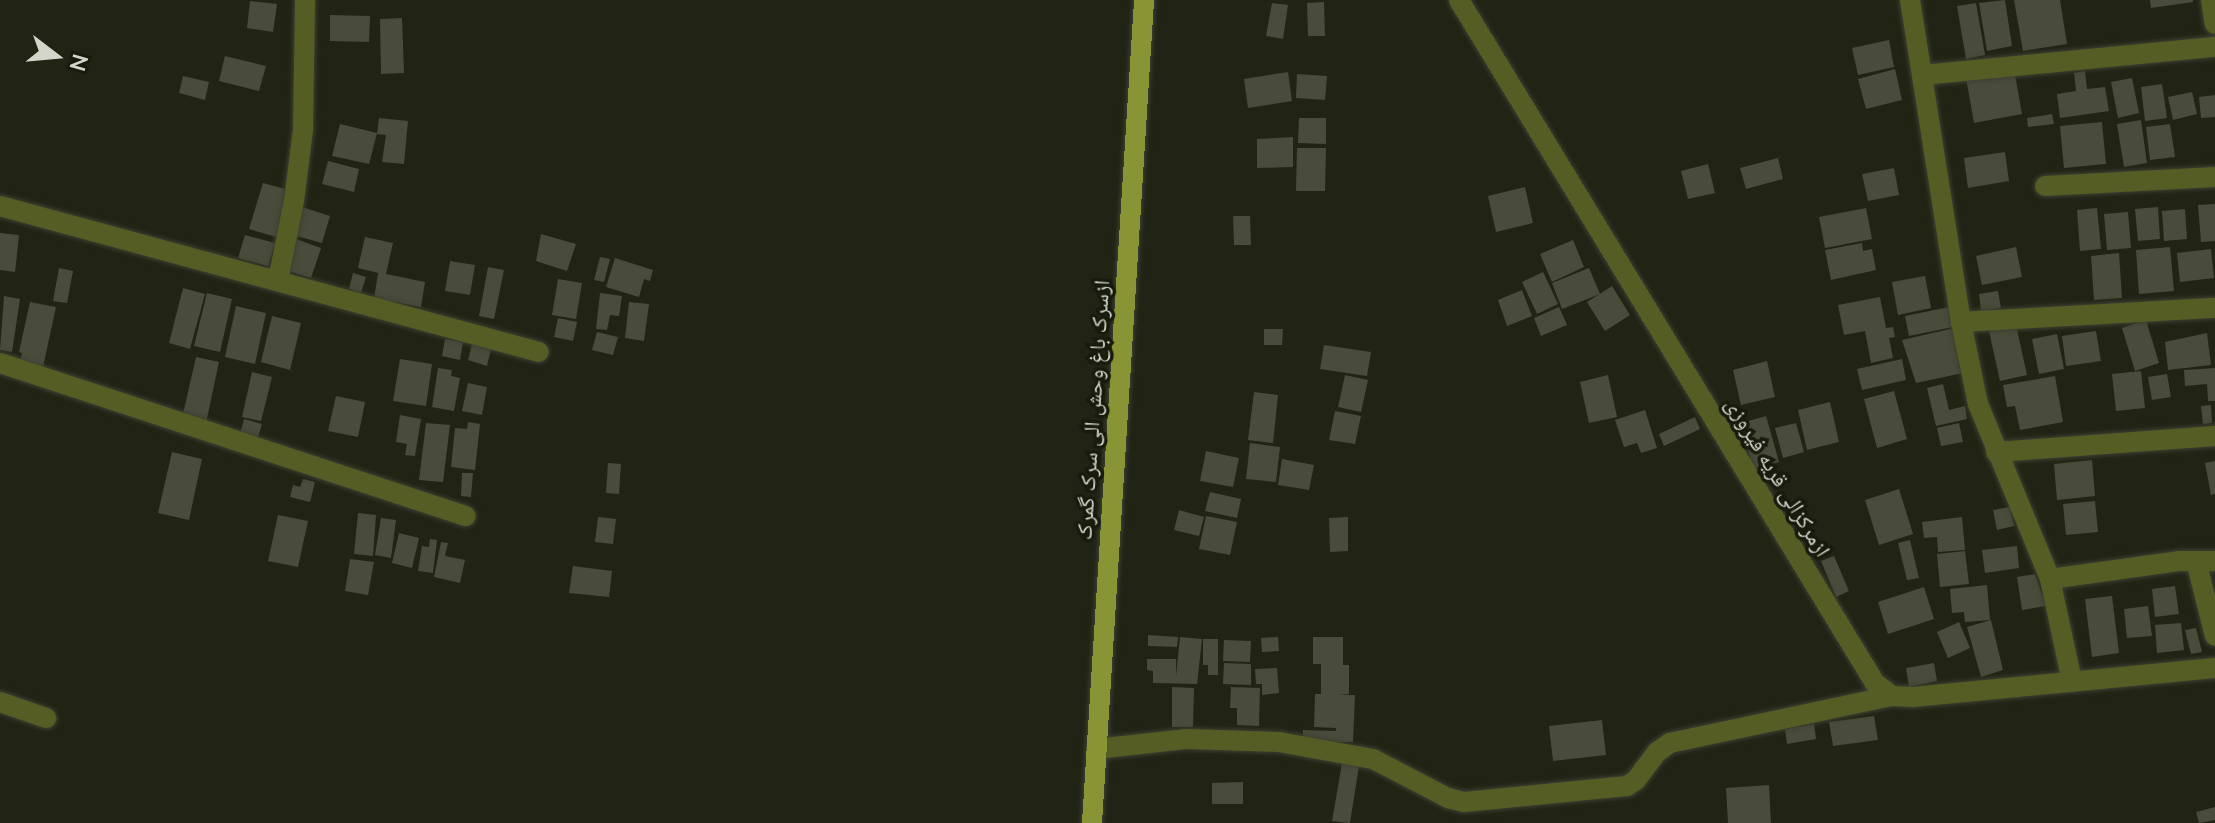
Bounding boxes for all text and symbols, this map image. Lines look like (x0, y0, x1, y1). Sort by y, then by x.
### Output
north arrow (16, 16, 96, 96)
text: N (63, 51, 95, 74)
street label: ازسرک باغ وحش الی سرک گمرک (1071, 279, 1115, 541)
street label: ازمرکزالی قریه فیروزی (1720, 393, 1836, 561)

